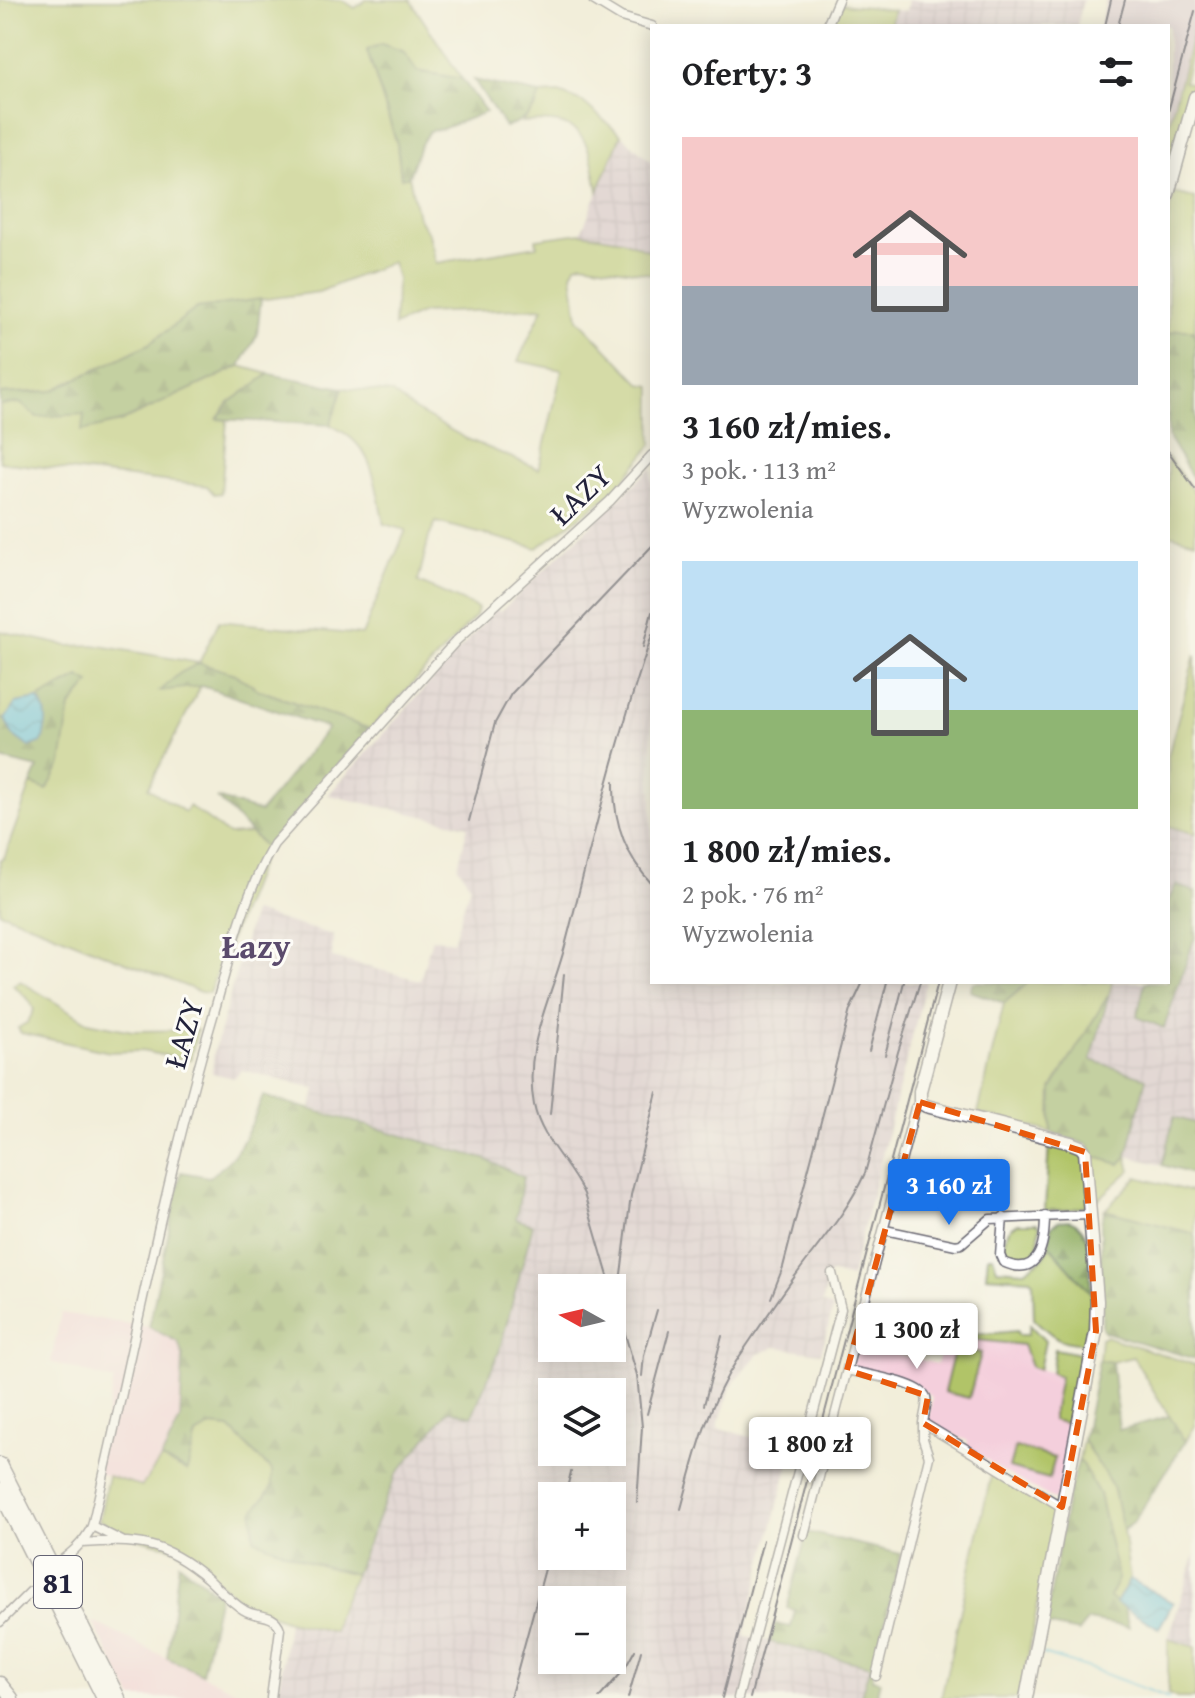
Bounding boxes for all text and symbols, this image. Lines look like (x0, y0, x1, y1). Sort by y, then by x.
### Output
text: Oferty: 3 (682, 48, 813, 97)
icon: filters (1094, 50, 1138, 94)
icon: home (838, 189, 982, 333)
text: 3 160 zł/mies. (682, 401, 892, 450)
text: 3 pok. · 113 m² (682, 450, 836, 489)
street label: ŁAZY (538, 452, 622, 536)
text: Wyzwolenia (682, 489, 813, 528)
icon: home (838, 613, 982, 757)
text: 1 800 zł/mies. (682, 825, 892, 874)
text: 2 pok. · 76 m² (682, 874, 824, 913)
text: Wyzwolenia (682, 913, 813, 952)
district label: Łazy (222, 921, 291, 970)
street label: ŁAZY (151, 992, 215, 1074)
pin: 3 160 zł (866, 1159, 1032, 1227)
text: 3 160 zł (906, 1165, 992, 1204)
north arrow (538, 1274, 626, 1362)
map controls (538, 1274, 626, 1674)
pin: 1 300 zł (834, 1303, 1000, 1371)
text: 1 300 zł (874, 1309, 960, 1348)
button: layers (538, 1378, 626, 1466)
pin: 1 800 zł (727, 1417, 893, 1485)
text: 1 800 zł (767, 1423, 853, 1462)
button: + (538, 1482, 626, 1570)
road number: 81 (34, 1556, 82, 1608)
button: − (538, 1586, 626, 1674)

